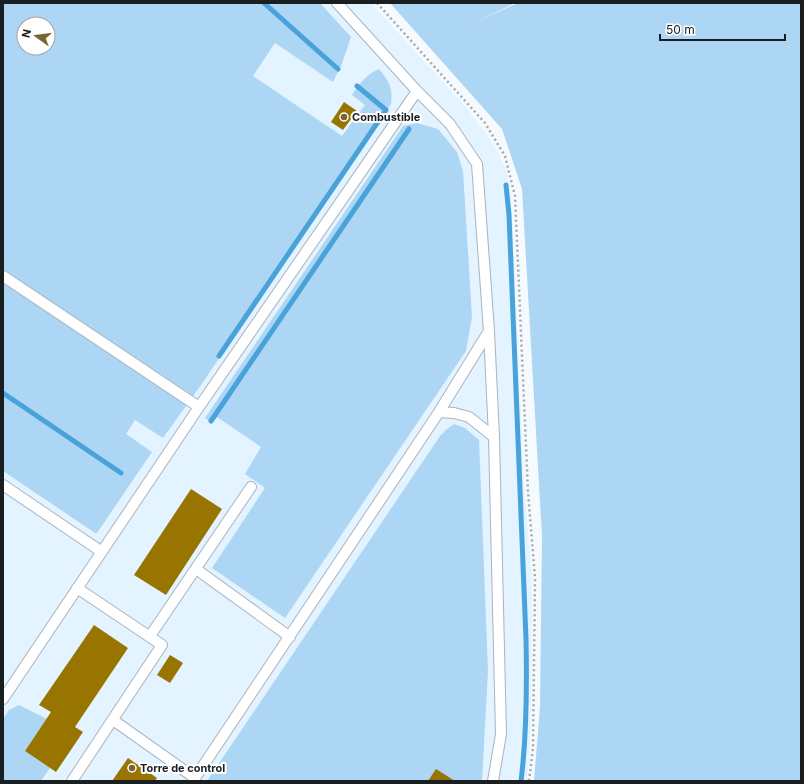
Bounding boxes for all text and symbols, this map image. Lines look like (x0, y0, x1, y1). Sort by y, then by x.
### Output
north arrow (16, 16, 56, 56)
scale bar (660, 16, 785, 42)
text: 50 m (666, 22, 695, 37)
text: N (18, 28, 34, 39)
place label: Combustible (352, 110, 421, 124)
marker: Combustible (339, 112, 349, 122)
place label: Torre de control (140, 761, 225, 775)
marker: Torre de control (127, 763, 137, 773)

